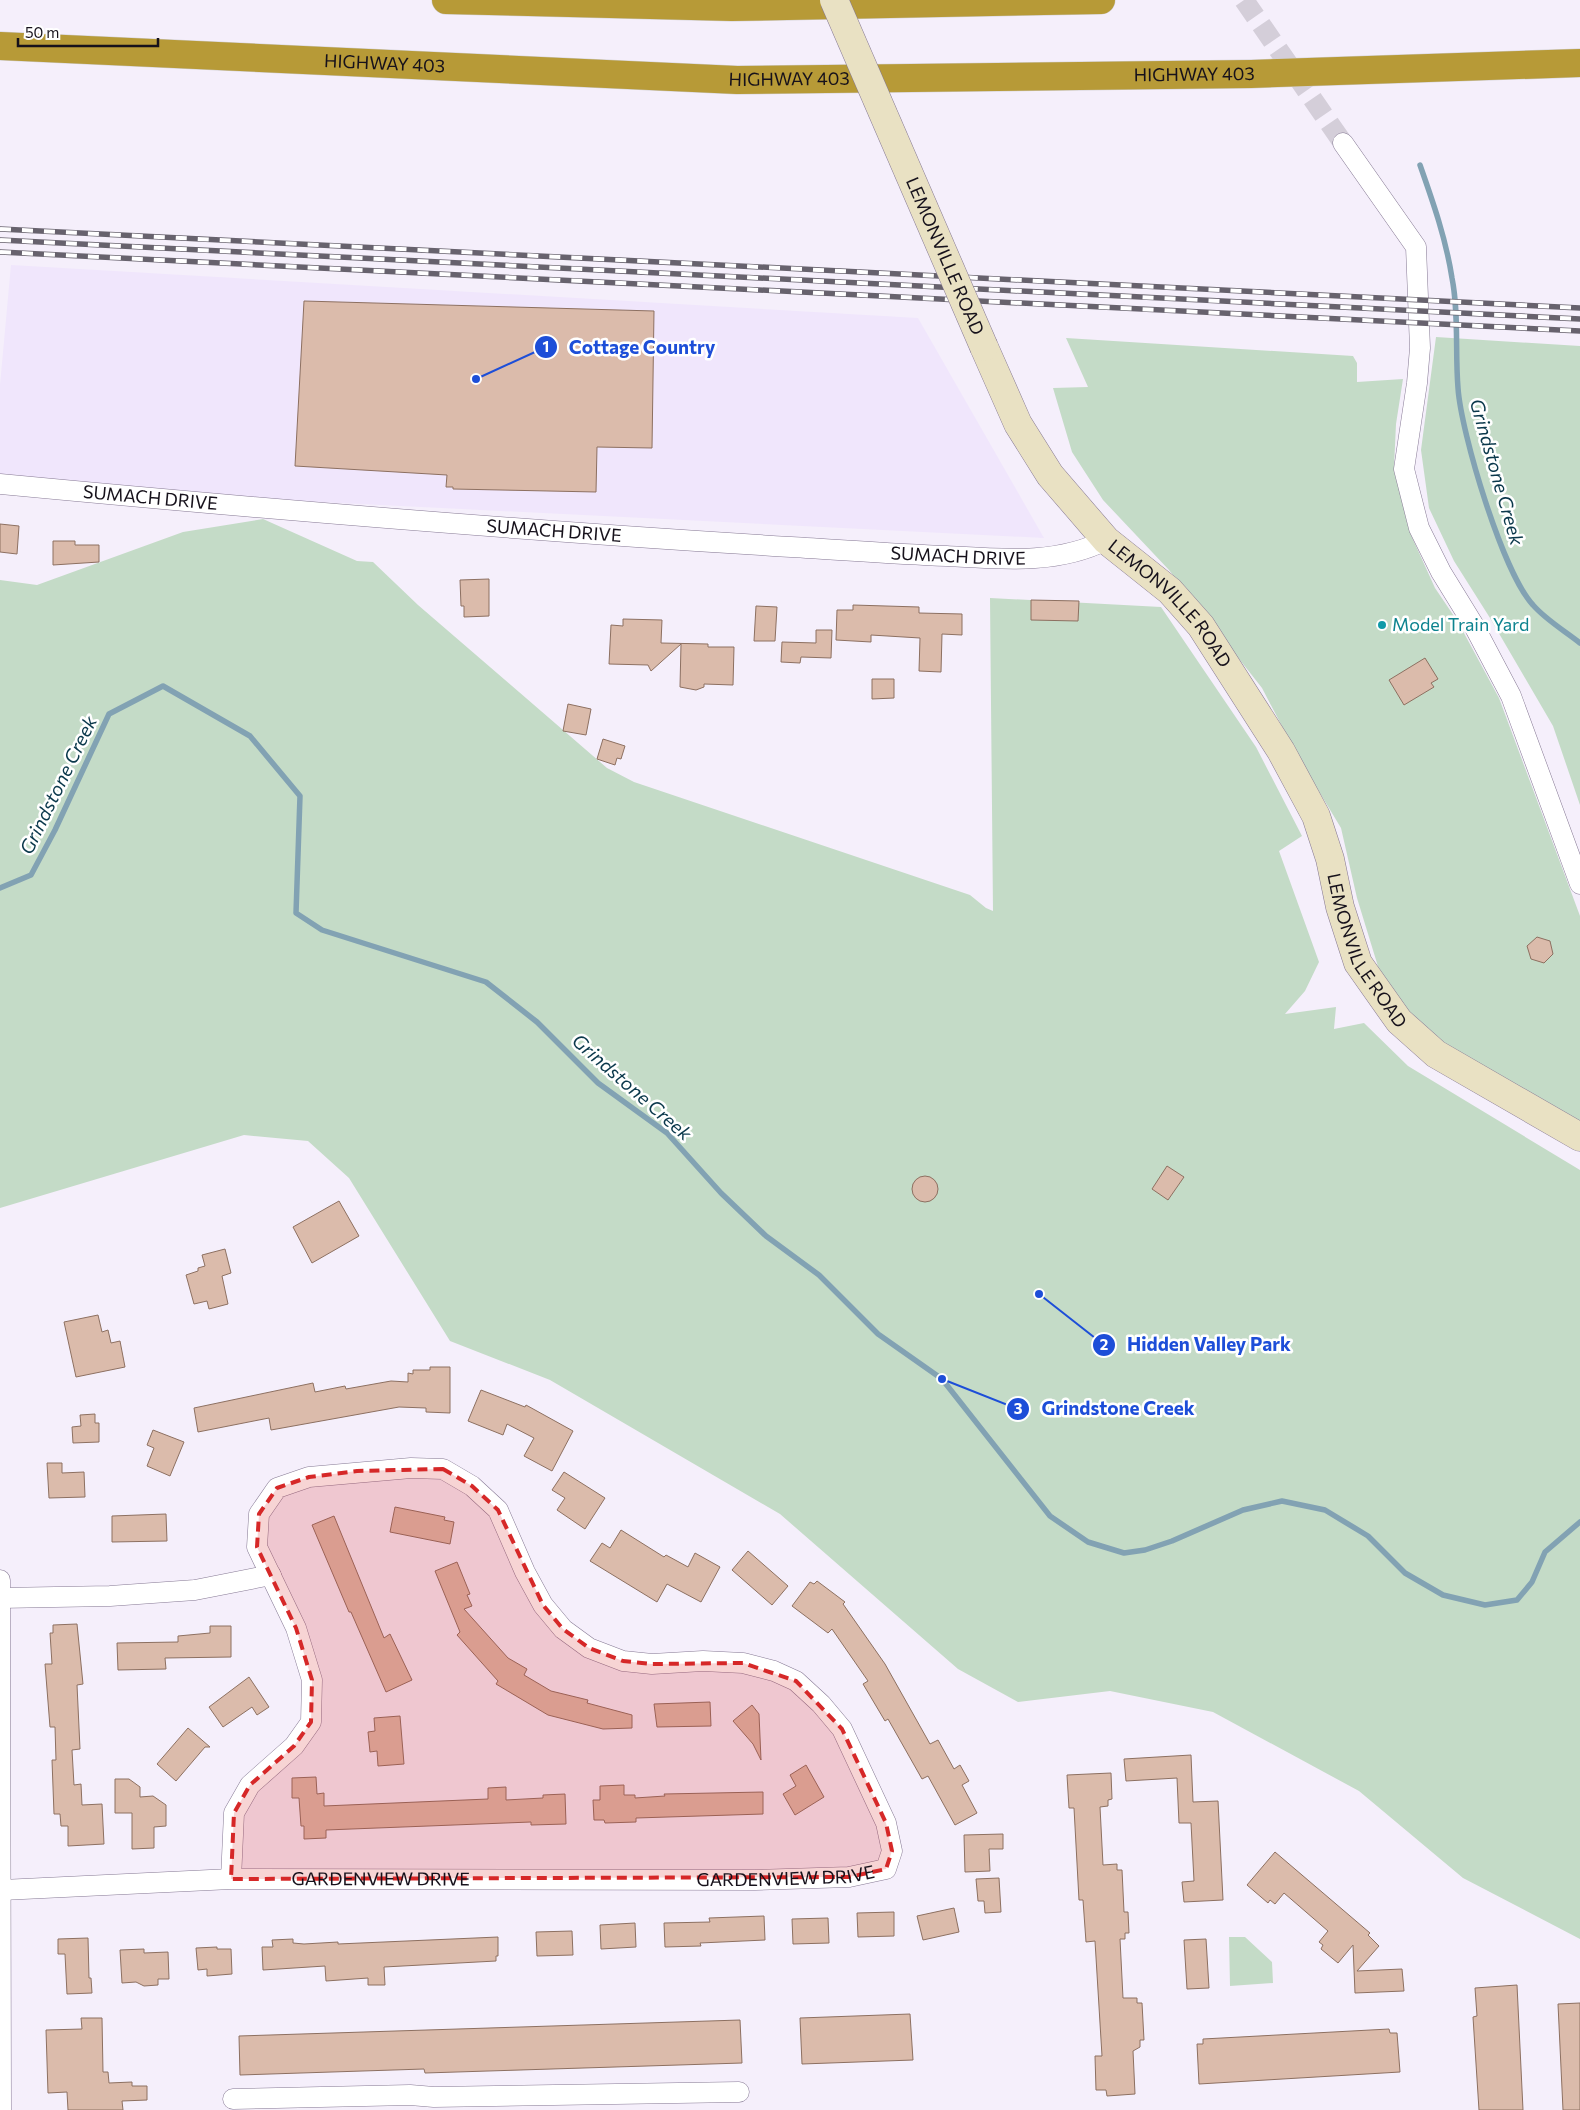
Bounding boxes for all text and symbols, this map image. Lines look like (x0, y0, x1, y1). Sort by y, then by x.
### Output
scale bar (18, 15, 158, 47)
text: 50 m (25, 23, 59, 41)
street label: HIGHWAY 403 (324, 49, 446, 77)
street label: HIGHWAY 403 (1133, 62, 1255, 85)
street label: HIGHWAY 403 (728, 67, 850, 90)
street label: LEMONVILLE ROAD (902, 173, 989, 338)
callout: Cottage Country (533, 330, 725, 364)
text: Cottage Country (569, 335, 716, 358)
text: 1 (543, 337, 549, 355)
water label: Grindstone Creek (1466, 396, 1530, 548)
street label: SUMACH DRIVE (82, 480, 219, 514)
street label: SUMACH DRIVE (486, 514, 622, 546)
street label: LEMONVILLE ROAD (1104, 534, 1237, 671)
street label: SUMACH DRIVE (890, 541, 1026, 569)
place label: Model Train Yard (1392, 613, 1529, 635)
marker: Model Train Yard (1376, 619, 1388, 631)
water label: Grindstone Creek (14, 711, 101, 858)
street label: LEMONVILLE ROAD (1323, 871, 1412, 1032)
water label: Grindstone Creek (568, 1028, 697, 1145)
callout: Hidden Valley Park (1092, 1328, 1301, 1362)
text: Hidden Valley Park (1127, 1332, 1291, 1355)
text: 2 (1100, 1335, 1108, 1353)
callout: Grindstone Creek (1006, 1392, 1204, 1426)
text: Grindstone Creek (1041, 1396, 1195, 1419)
text: 3 (1014, 1399, 1023, 1417)
street label: GARDENVIEW DRIVE (696, 1860, 876, 1890)
street label: GARDENVIEW DRIVE (291, 1867, 470, 1889)

